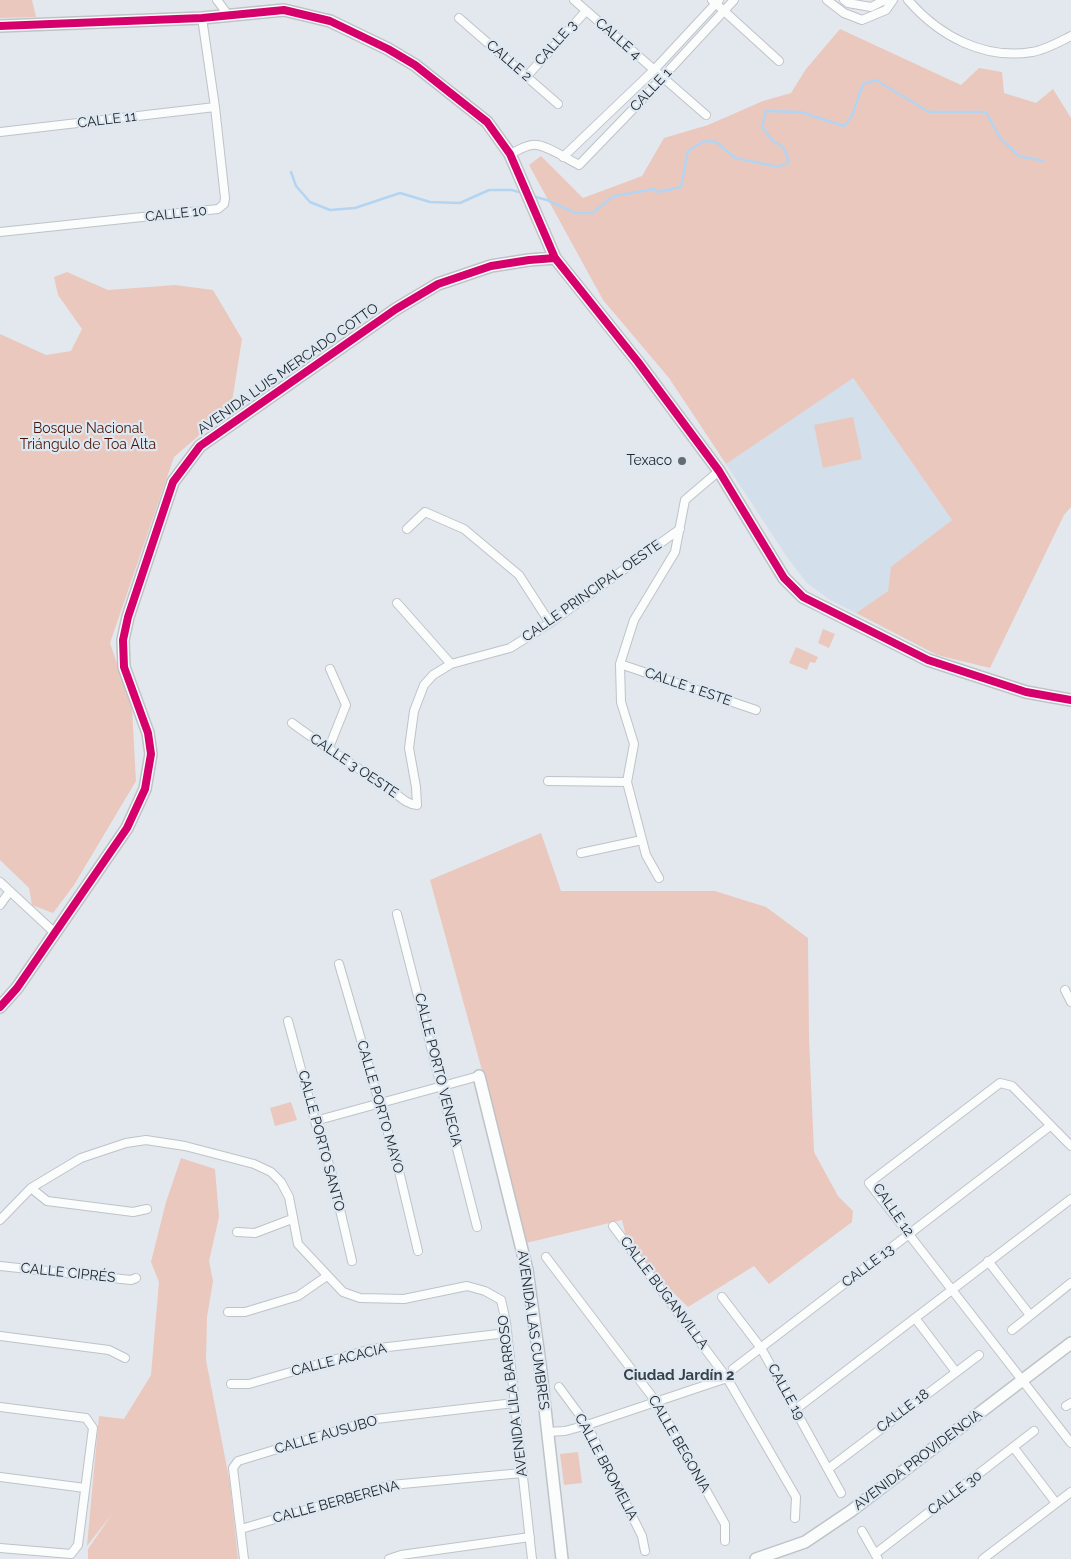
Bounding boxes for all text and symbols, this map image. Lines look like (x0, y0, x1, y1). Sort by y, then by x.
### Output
street label: CALLE 4 (592, 15, 644, 63)
street label: CALLE 3 (531, 17, 581, 69)
street label: CALLE 2 (483, 37, 535, 85)
street label: CALLE 1 (627, 65, 675, 115)
street label: CALLE 11 (77, 108, 137, 132)
street label: CALLE 10 (144, 202, 208, 226)
street label: AVENIDA LUIS MERCADO COTTO (194, 300, 382, 438)
park label: Bosque Nacional Triángulo de Toa Alta (20, 421, 156, 454)
place label: Texaco (627, 453, 672, 469)
marker: Texaco (676, 455, 688, 467)
street label: CALLE PRINCIPAL OESTE (519, 536, 665, 646)
street label: CALLE 1 ESTE (642, 664, 734, 710)
street label: CALLE 3 OESTE (307, 730, 401, 802)
street label: CALLE PORTO VENECIA (411, 992, 465, 1148)
street label: CALLE PORTO MAYO (353, 1039, 407, 1175)
street label: CALLE PORTO SANTO (294, 1069, 348, 1213)
street label: CALLE 12 (869, 1180, 917, 1240)
street label: CALLE BUGANVILLA (616, 1234, 712, 1352)
street label: CALLE 13 (839, 1241, 897, 1291)
street label: AVENIDA LAS CUMBRES (513, 1249, 553, 1411)
street label: CALLE CIPRÉS (20, 1260, 116, 1286)
street label: AVENIDA LILA BARROSO (495, 1314, 531, 1478)
street label: CALLE ACACIA (290, 1340, 388, 1380)
street label: CALLE 19 (764, 1361, 808, 1423)
district label: Ciudad Jardín 2 (623, 1366, 735, 1384)
street label: CALLE 18 (873, 1386, 933, 1436)
street label: CALLE BEGONIA (644, 1392, 714, 1496)
street label: AVENIDA PROVIDENCIA (850, 1406, 986, 1514)
street label: CALLE BROMELIA (571, 1411, 641, 1523)
street label: CALLE AUSUBO (273, 1412, 379, 1458)
street label: CALLE 30 (925, 1467, 985, 1519)
street label: CALLE BERBERENA (271, 1477, 401, 1527)

